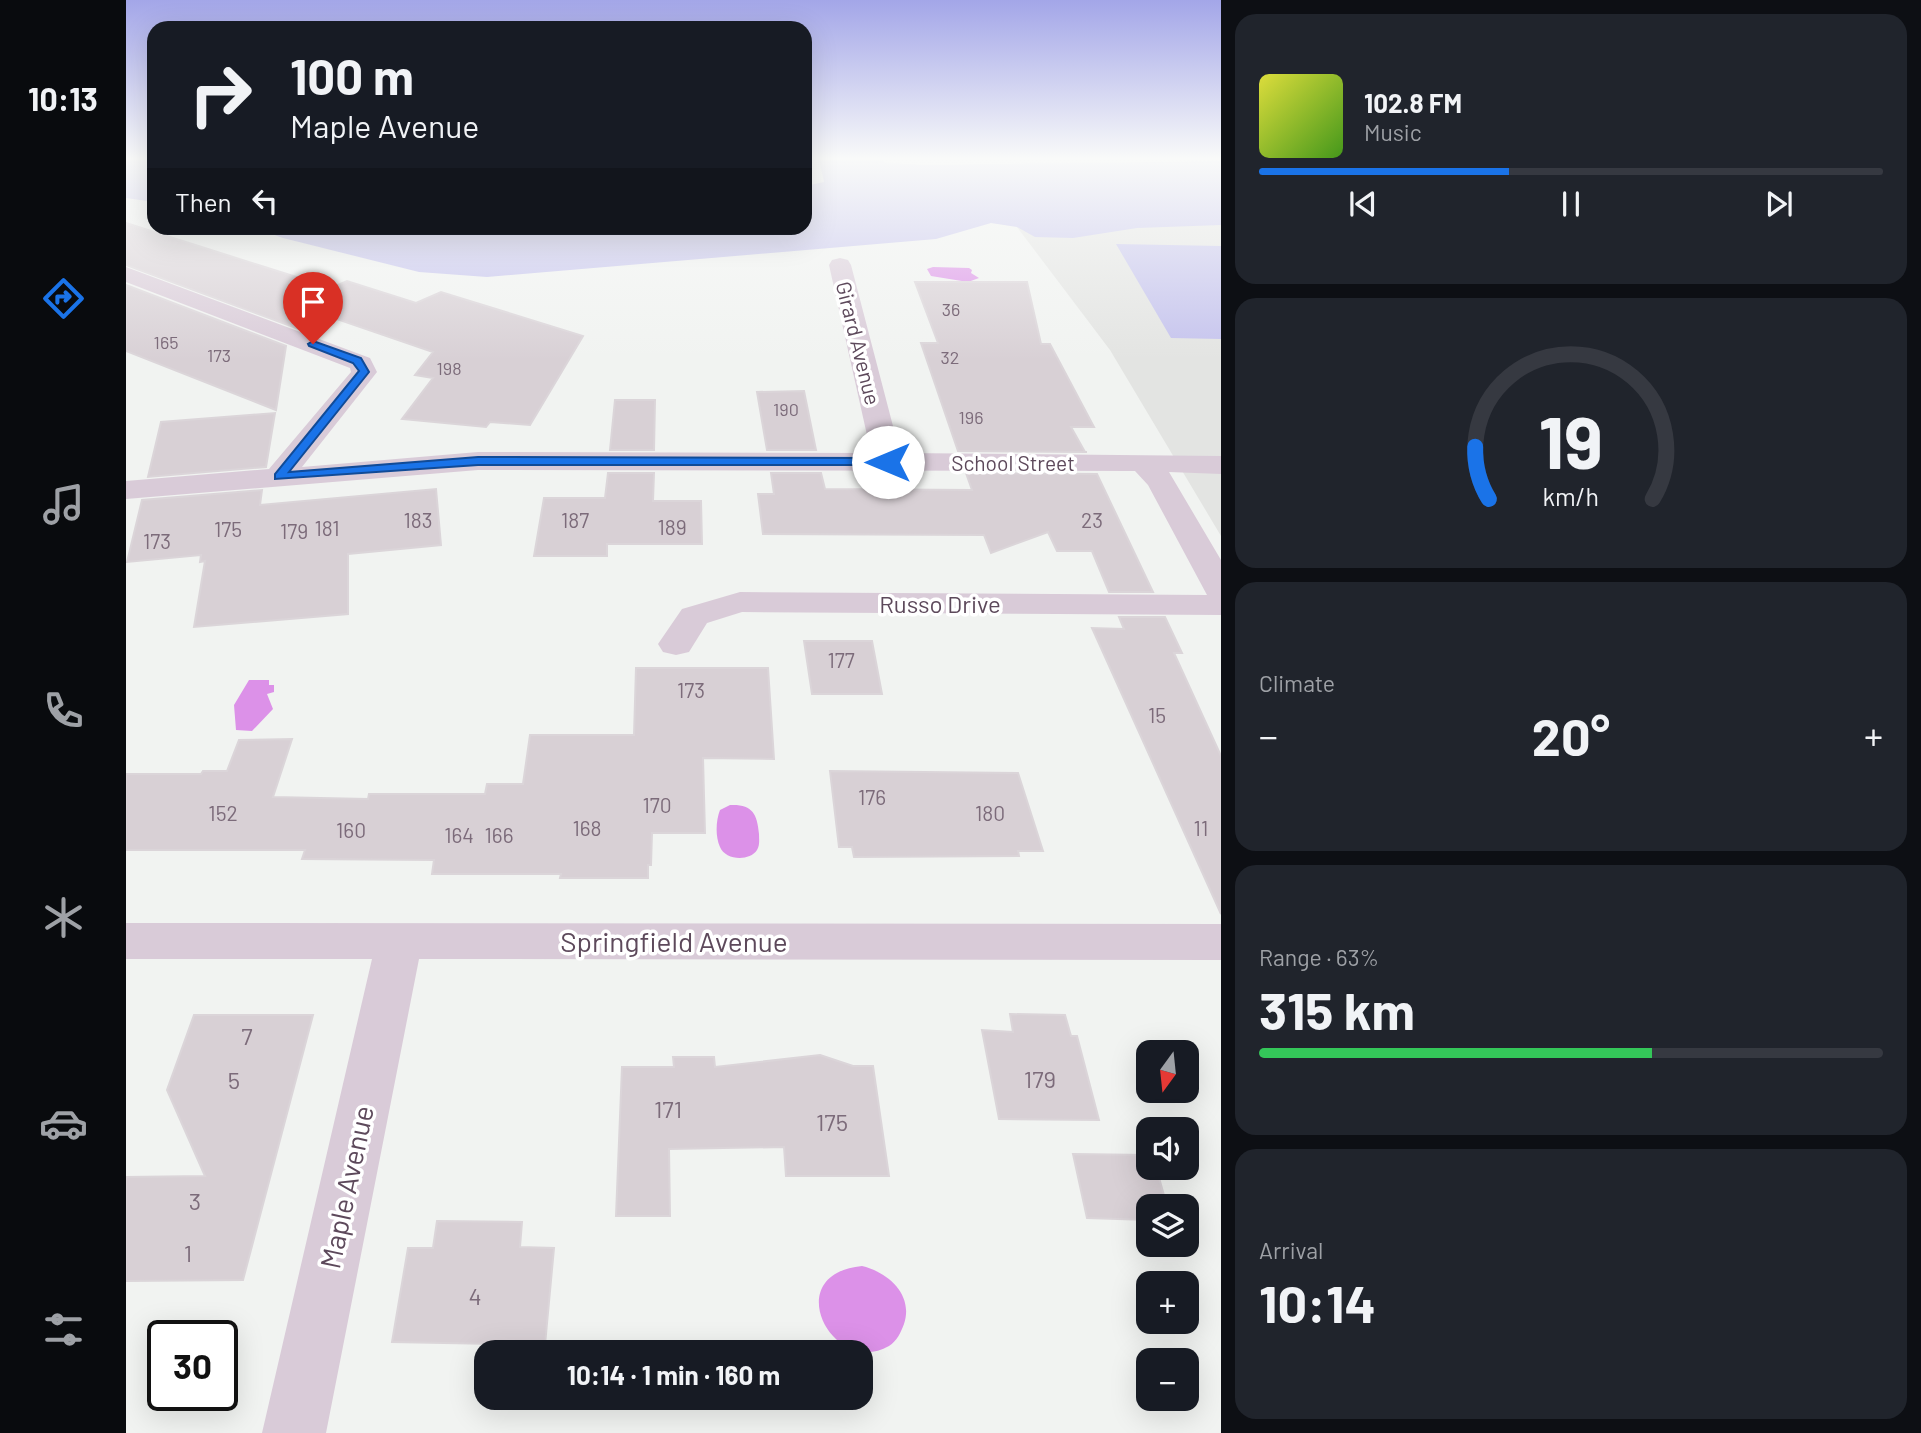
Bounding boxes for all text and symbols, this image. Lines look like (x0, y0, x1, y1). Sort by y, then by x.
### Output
text: 100 m (290, 46, 414, 105)
icon: right (175, 49, 266, 140)
text: 10:13 (28, 79, 98, 117)
text: 102.8 FM (1364, 87, 1462, 118)
text: Maple Avenue (290, 106, 479, 144)
text: Music (1364, 118, 1422, 146)
icon: left (246, 182, 284, 220)
icon: previous (1344, 185, 1382, 223)
icon: pause (1552, 185, 1590, 223)
icon: next (1760, 185, 1798, 223)
text: Then (175, 186, 232, 217)
pin (283, 272, 343, 344)
icon: directions (39, 274, 88, 323)
street label: Girard Avenue (832, 279, 886, 407)
icon: arrive (294, 283, 332, 321)
house number: 36 (942, 298, 960, 320)
house number: 165 (154, 331, 178, 353)
house number: 173 (207, 344, 231, 366)
house number: 32 (941, 346, 959, 368)
house number: 198 (436, 357, 462, 379)
text: 19 (1539, 396, 1603, 484)
house number: 190 (773, 398, 799, 420)
house number: 196 (959, 406, 983, 428)
position arrow (851, 425, 925, 499)
street label: School Street (951, 450, 1075, 475)
icon: music (39, 480, 88, 529)
text: km/h (1543, 480, 1599, 510)
house number: 183 (403, 507, 433, 532)
house number: 187 (561, 507, 589, 532)
house number: 23 (1081, 507, 1103, 532)
house number: 189 (657, 514, 687, 539)
house number: 181 (314, 515, 340, 540)
house number: 175 (214, 516, 242, 541)
house number: 179 (280, 518, 308, 543)
house number: 173 (143, 528, 171, 553)
street label: Russo Drive (879, 589, 1001, 618)
house number: 177 (827, 647, 855, 672)
text: Climate (1259, 669, 1335, 697)
house number: 173 (677, 677, 705, 702)
icon: phone (39, 686, 88, 735)
house number: 15 (1148, 702, 1166, 727)
text: 20° (1532, 704, 1610, 766)
text: − (1259, 712, 1278, 758)
text: + (1864, 712, 1883, 758)
house number: 176 (858, 784, 886, 809)
house number: 170 (642, 792, 672, 817)
house number: 152 (208, 800, 238, 825)
house number: 180 (975, 800, 1005, 825)
house number: 168 (572, 815, 602, 840)
house number: 11 (1194, 815, 1208, 840)
house number: 160 (336, 817, 366, 842)
house number: 164 (444, 822, 474, 847)
house number: 166 (485, 822, 513, 847)
icon: climate (39, 893, 88, 942)
street label: Springfield Avenue (560, 924, 788, 958)
text: Range · 63% (1259, 943, 1379, 971)
text: 315 km (1259, 978, 1415, 1040)
house number: 7 (241, 1021, 253, 1050)
north arrow (1136, 1040, 1199, 1102)
map controls (1136, 1040, 1199, 1411)
house number: 179 (1024, 1064, 1056, 1093)
house number: 5 (228, 1065, 240, 1094)
house number: 171 (654, 1094, 682, 1123)
icon: car (39, 1099, 88, 1148)
street label: Maple Avenue (312, 1102, 380, 1272)
house number: 175 (816, 1107, 848, 1136)
button: sound (1136, 1117, 1199, 1180)
house number: 3 (189, 1186, 201, 1215)
button: layers (1136, 1194, 1199, 1257)
text: Arrival (1259, 1236, 1323, 1264)
house number: 1 (184, 1238, 192, 1267)
button: + (1136, 1271, 1199, 1334)
text: 10:14 (1259, 1271, 1376, 1333)
house number: 4 (468, 1281, 482, 1310)
icon: filters (39, 1305, 88, 1354)
speed limit sign: 30 (147, 1320, 238, 1411)
button: − (1136, 1348, 1199, 1411)
text: 10:14 · 1 min · 160 m (567, 1359, 780, 1390)

